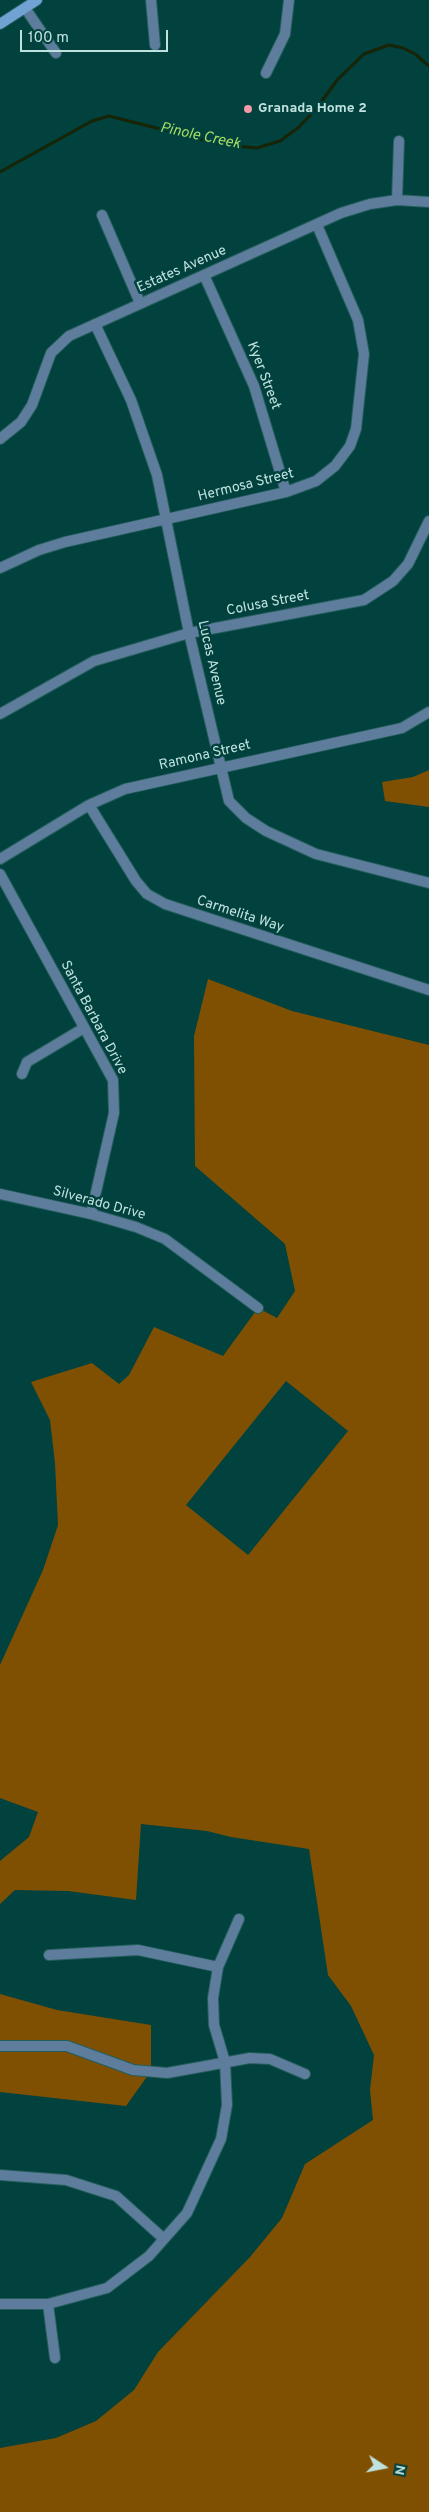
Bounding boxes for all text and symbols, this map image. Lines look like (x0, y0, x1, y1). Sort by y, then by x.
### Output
scale bar (22, 20, 170, 52)
text: 100 m (28, 29, 69, 48)
place label: Granada Home 2 (258, 101, 367, 117)
marker: Granada Home 2 (242, 103, 254, 115)
water label: Pinole Creek (158, 120, 242, 154)
street label: Estates Avenue (135, 243, 229, 297)
street label: Kyer Street (242, 340, 284, 412)
street label: Hermosa Street (196, 466, 296, 506)
street label: Colusa Street (225, 588, 311, 620)
street label: Lucas Avenue (193, 619, 229, 707)
street label: Ramona Street (157, 737, 253, 775)
street label: Carmelita Way (194, 893, 286, 937)
street label: Santa Barbara Drive (56, 958, 130, 1078)
street label: Silverado Drive (51, 1184, 147, 1224)
north arrow (359, 2442, 409, 2492)
text: N (390, 2463, 409, 2477)

